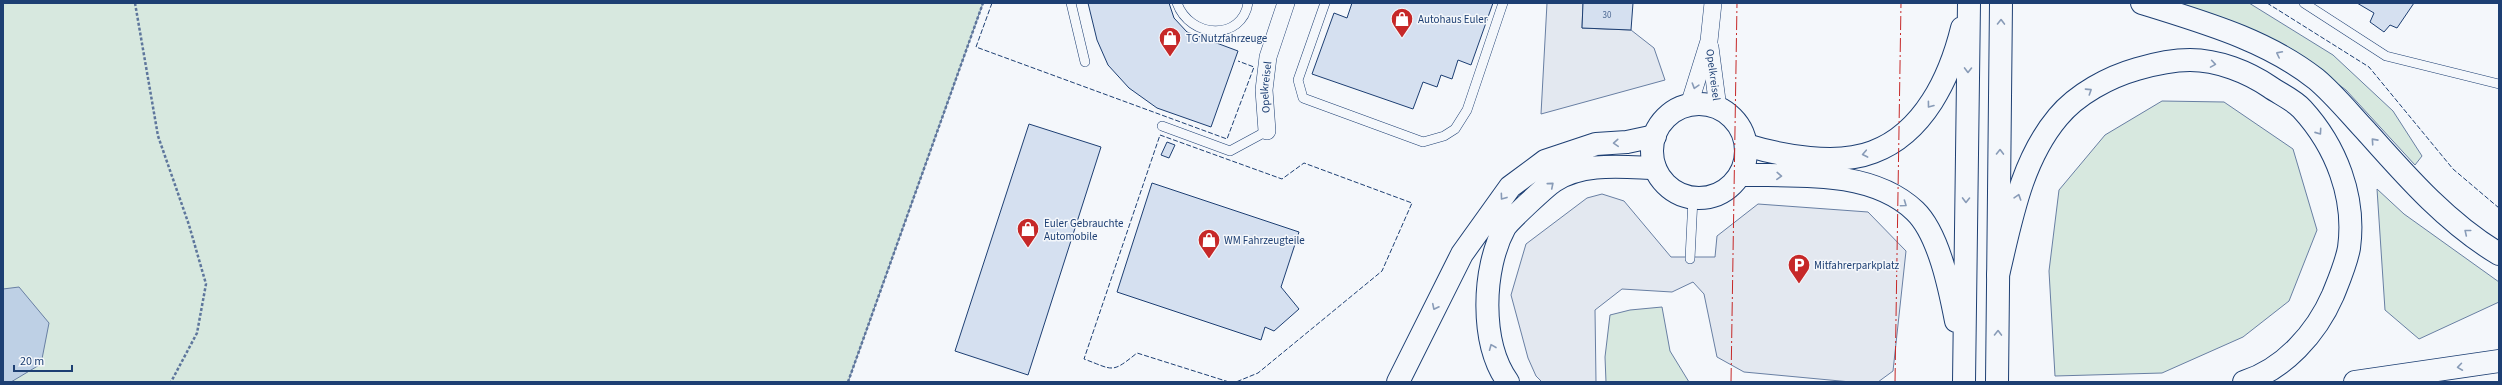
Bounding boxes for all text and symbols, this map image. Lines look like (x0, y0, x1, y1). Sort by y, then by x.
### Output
shop icon: Autohaus Euler (1389, 6, 1415, 39)
house number: 30 (1603, 9, 1612, 22)
place label: Autohaus Euler (1418, 12, 1488, 27)
one-way arrow (1997, 19, 2005, 25)
shop icon: TG Nutzfahrzeuge (1157, 25, 1183, 58)
place label: TG Nutzfahrzeuge (1186, 31, 1268, 46)
street label: Opelkreisel (1703, 48, 1724, 102)
one-way arrow (2275, 51, 2283, 59)
one-way arrow (2210, 59, 2216, 67)
street label: Opelkreisel (1256, 60, 1275, 114)
one-way arrow (1964, 67, 1972, 73)
one-way arrow (1691, 83, 1700, 90)
one-way arrow (2085, 89, 2092, 96)
one-way arrow (1928, 100, 1935, 107)
one-way arrow (2314, 127, 2321, 134)
one-way arrow (1613, 138, 1619, 147)
one-way arrow (2372, 138, 2379, 146)
one-way arrow (1862, 149, 1868, 158)
one-way arrow (1995, 149, 2004, 155)
one-way arrow (1776, 171, 1782, 180)
one-way arrow (1547, 182, 1554, 189)
one-way arrow (1501, 192, 1508, 199)
one-way arrow (2013, 193, 2022, 200)
one-way arrow (1962, 197, 1970, 203)
one-way arrow (1900, 199, 1907, 207)
shop icon: Euler Gebrauchte Automobile (1015, 216, 1041, 249)
place label: Euler Gebrauchte Automobile (1044, 216, 1124, 244)
shop icon: WM Fahrzeugteile (1196, 227, 1222, 260)
one-way arrow (2464, 229, 2472, 236)
place label: WM Fahrzeugteile (1224, 233, 1305, 248)
parking icon: Mitfahrerparkplatz (1786, 252, 1812, 285)
place label: Mitfahrerparkplatz (1814, 258, 1900, 273)
one-way arrow (1432, 303, 1440, 311)
one-way arrow (1993, 330, 2002, 336)
one-way arrow (1489, 343, 1497, 350)
scale bar (14, 347, 72, 373)
text: 20 m (20, 353, 44, 370)
one-way arrow (2457, 362, 2463, 371)

